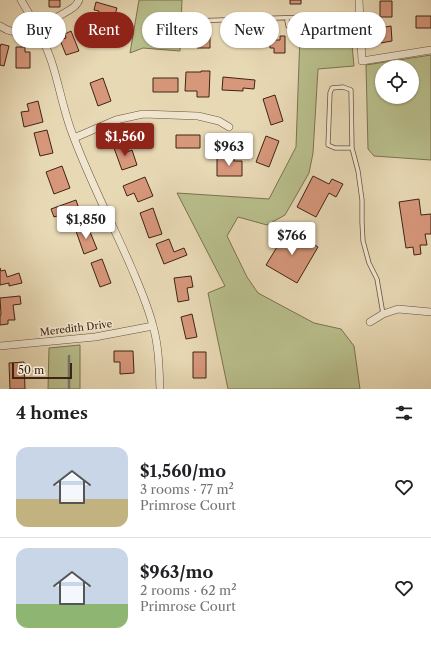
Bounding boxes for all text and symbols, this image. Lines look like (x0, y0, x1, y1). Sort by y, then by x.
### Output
chip: Buy (12, 12, 66, 48)
chip: Rent (74, 12, 134, 48)
chip: Filters (142, 12, 212, 48)
chip: New (220, 12, 279, 48)
chip: Apartment (287, 12, 386, 48)
map controls (375, 60, 419, 104)
button: locate (375, 60, 419, 104)
pin: $1,560 (92, 123, 158, 157)
text: $1,560 (105, 128, 145, 144)
pin: $963 (205, 133, 253, 167)
text: $963 (214, 138, 244, 154)
pin: $1,850 (53, 206, 119, 240)
text: $1,850 (66, 211, 106, 227)
pin: $766 (268, 222, 316, 256)
text: $766 (277, 227, 307, 243)
street label: Meredith Drive (39, 317, 113, 339)
scale bar (12, 361, 72, 380)
text: 50 m (18, 363, 44, 377)
icon: filters (393, 402, 415, 424)
text: 4 homes (16, 403, 88, 423)
text: $1,560/mo (140, 461, 226, 481)
icon: home (48, 463, 96, 511)
icon: heart (393, 476, 415, 498)
text: 3 rooms · 77 m² (140, 481, 234, 497)
text: Primrose Court (140, 497, 236, 513)
text: $963/mo (140, 562, 213, 582)
icon: home (48, 564, 96, 612)
icon: heart (393, 577, 415, 599)
text: 2 rooms · 62 m² (140, 582, 237, 598)
text: Primrose Court (140, 598, 236, 614)

